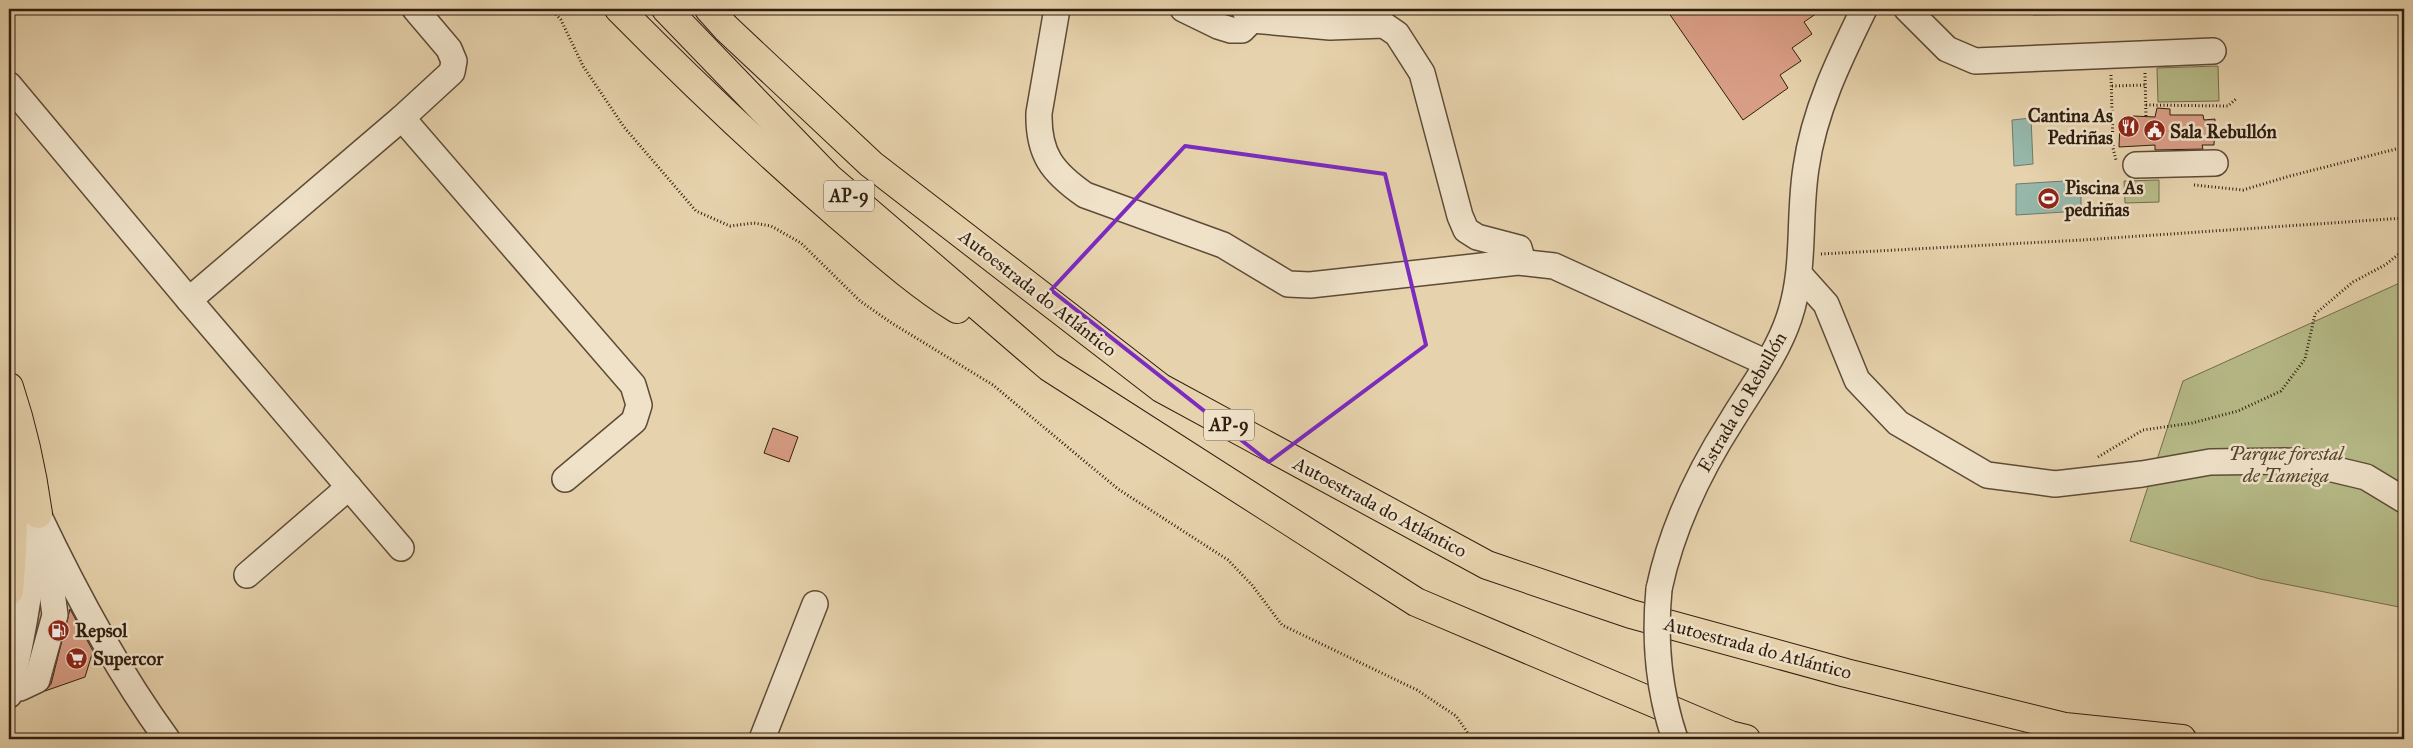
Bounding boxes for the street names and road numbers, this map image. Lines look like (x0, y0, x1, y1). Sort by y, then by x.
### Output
road number: AP-9 (824, 180, 874, 212)
street label: Autoestrada do Atlántico (954, 224, 1121, 362)
street label: Estrada do Rebullón (1693, 328, 1791, 476)
road number: AP-9 (1204, 410, 1254, 440)
street label: Autoestrada do Atlántico (1288, 451, 1471, 563)
street label: Autoestrada do Atlántico (1661, 612, 1855, 684)

